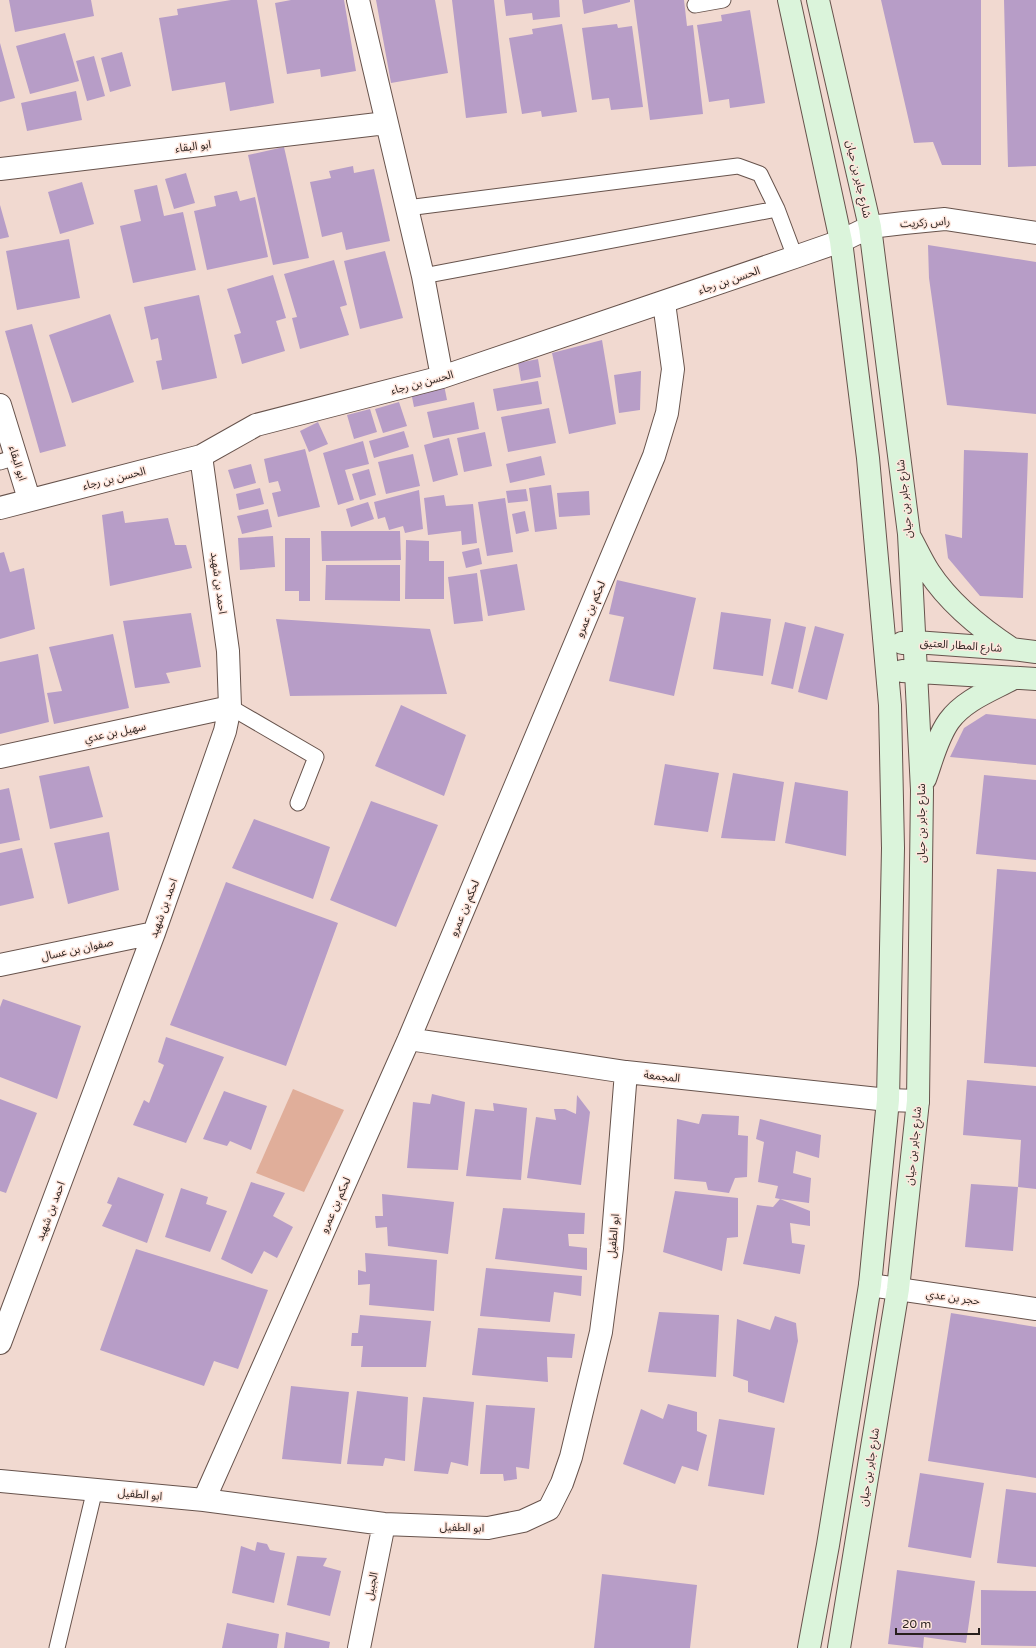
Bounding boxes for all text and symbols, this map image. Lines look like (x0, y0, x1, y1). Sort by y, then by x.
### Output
street label: ابو البقاء (174, 138, 212, 155)
street label: شارع جابر بن حيان (842, 139, 874, 220)
street label: راس زكريت (900, 215, 950, 230)
street label: الحسن بن رجاء (697, 264, 762, 297)
street label: الحسن بن رجاء (389, 368, 455, 397)
street label: ابو البقاء (6, 444, 29, 482)
street label: شارع جابر بن حيان (894, 458, 916, 539)
street label: الحسن بن رجاء (81, 464, 147, 493)
street label: احمد بن شهيد (208, 551, 229, 615)
street label: لحكم بن عمرو (573, 579, 610, 640)
street label: شارع المطار العتيق (919, 636, 1003, 656)
street label: سهيل بن عدي (83, 720, 148, 748)
street label: شارع جابر بن حيان (915, 783, 929, 863)
street label: احمد بن شهيد (147, 877, 180, 940)
street label: لحكم بن عمرو (447, 878, 484, 939)
street label: صفوان بن عسال (40, 936, 114, 963)
street label: المجمعة (643, 1068, 681, 1085)
street label: شارع جابر بن حيان (903, 1106, 925, 1186)
street label: لحكم بن عمرو (317, 1175, 355, 1236)
street label: احمد بن شهيد (33, 1180, 68, 1243)
street label: ابو الطفيل (605, 1213, 622, 1259)
street label: حجر بن عدي (925, 1287, 981, 1310)
street label: شارع جابر بن حيان (857, 1427, 883, 1507)
street label: ابو الطفيل (117, 1486, 163, 1503)
street label: ابو الطفيل (440, 1520, 484, 1535)
street label: الجبيل (362, 1571, 381, 1601)
scale bar (896, 1610, 979, 1636)
text: 20 m (902, 1617, 931, 1631)

